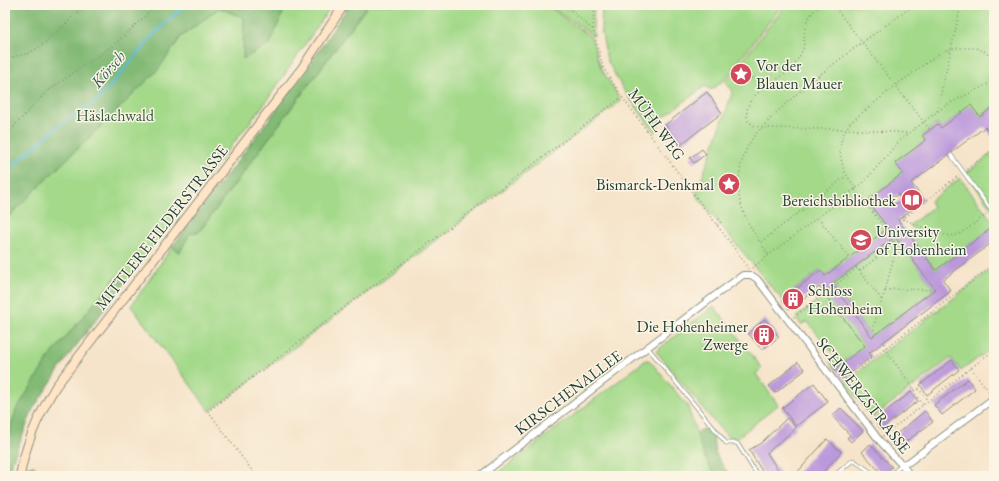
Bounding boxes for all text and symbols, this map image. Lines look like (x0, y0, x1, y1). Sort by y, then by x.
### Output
water label: Körsch (85, 45, 131, 93)
place label: Vor der Blauen Mauer (756, 55, 843, 94)
place icon: Vor der Blauen Mauer (728, 61, 754, 87)
street label: MÜHLWEG (623, 84, 690, 165)
park label: Häslachwald (76, 105, 155, 126)
street label: MITTLERE FILDERSTRASSE (90, 140, 232, 314)
place icon: Bismarck-Denkmal (716, 171, 742, 197)
place label: Bismarck-Denkmal (596, 174, 714, 195)
library icon: Bereichsbibliothek (899, 187, 925, 213)
place label: Bereichsbibliothek (782, 190, 896, 211)
place label: University of Hohenheim (876, 221, 967, 260)
school or university icon: University of Hohenheim (848, 227, 874, 253)
place label: Schloss Hohenheim (808, 280, 883, 319)
building icon: Schloss Hohenheim (780, 286, 806, 312)
place label: Die Hohenheimer Zwerge (637, 316, 749, 355)
building icon: Die Hohenheimer Zwerge (751, 322, 777, 348)
street label: SCHWERZSTRASSE (812, 333, 915, 458)
street label: KIRSCHENALLEE (510, 345, 626, 440)

